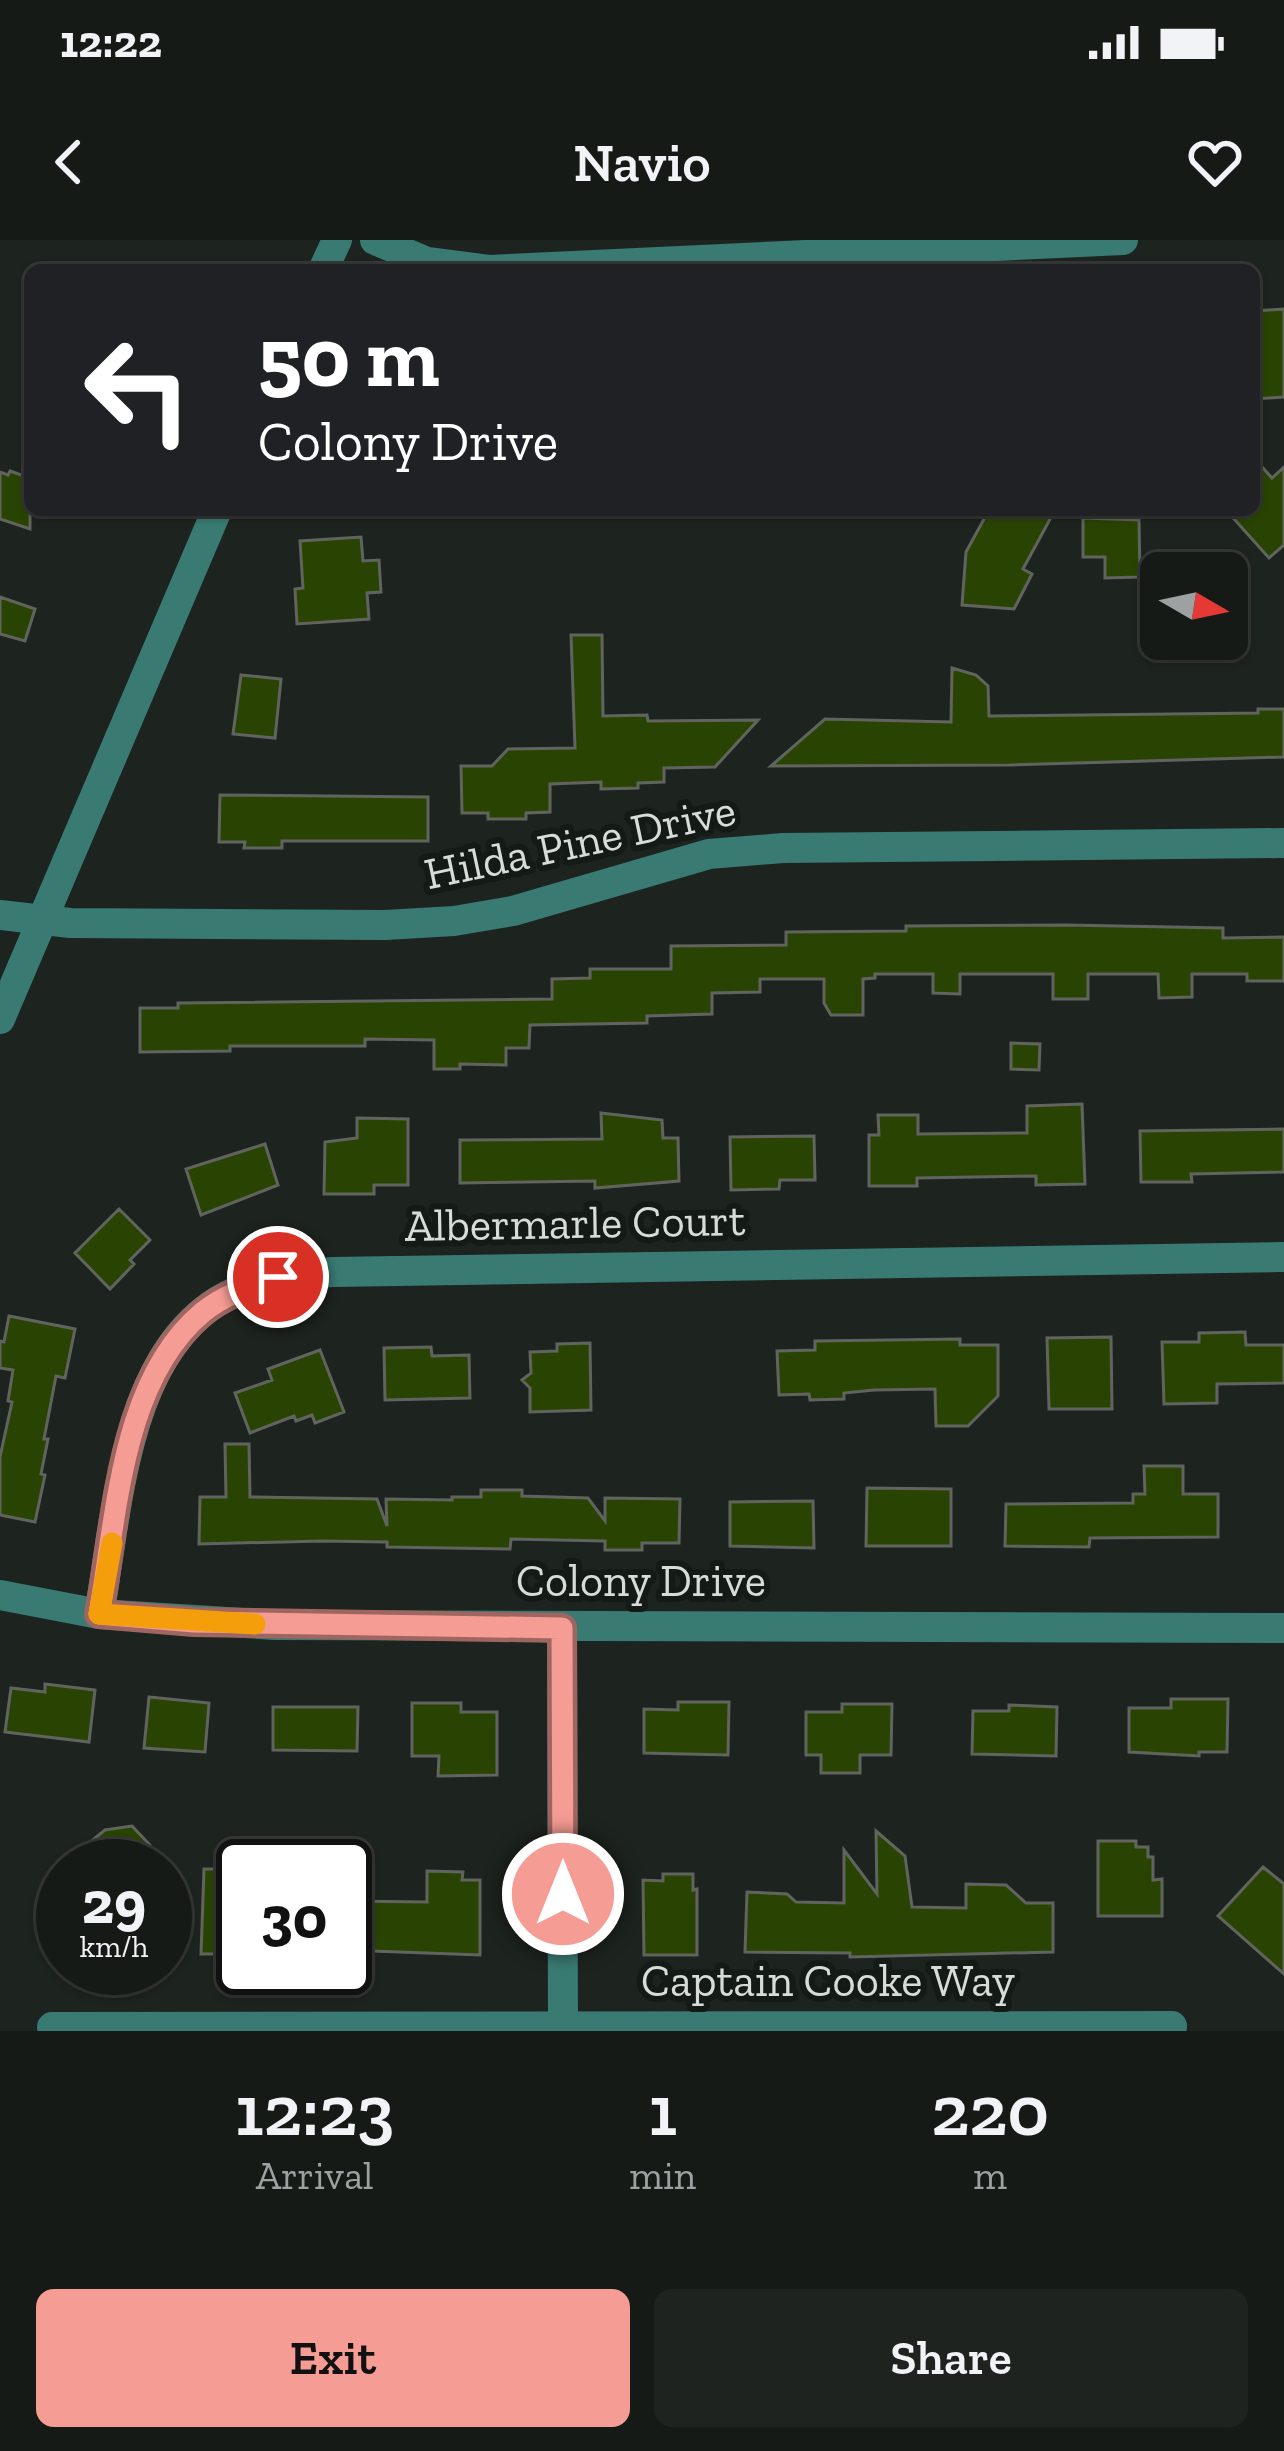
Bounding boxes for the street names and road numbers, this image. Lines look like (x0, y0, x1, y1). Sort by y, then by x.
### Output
street label: Hilda Pine Drive (419, 783, 741, 901)
street label: Albermarle Court (404, 1193, 746, 1253)
street label: Colony Drive (516, 1554, 766, 1608)
street label: Captain Cooke Way (641, 1954, 1015, 2008)

